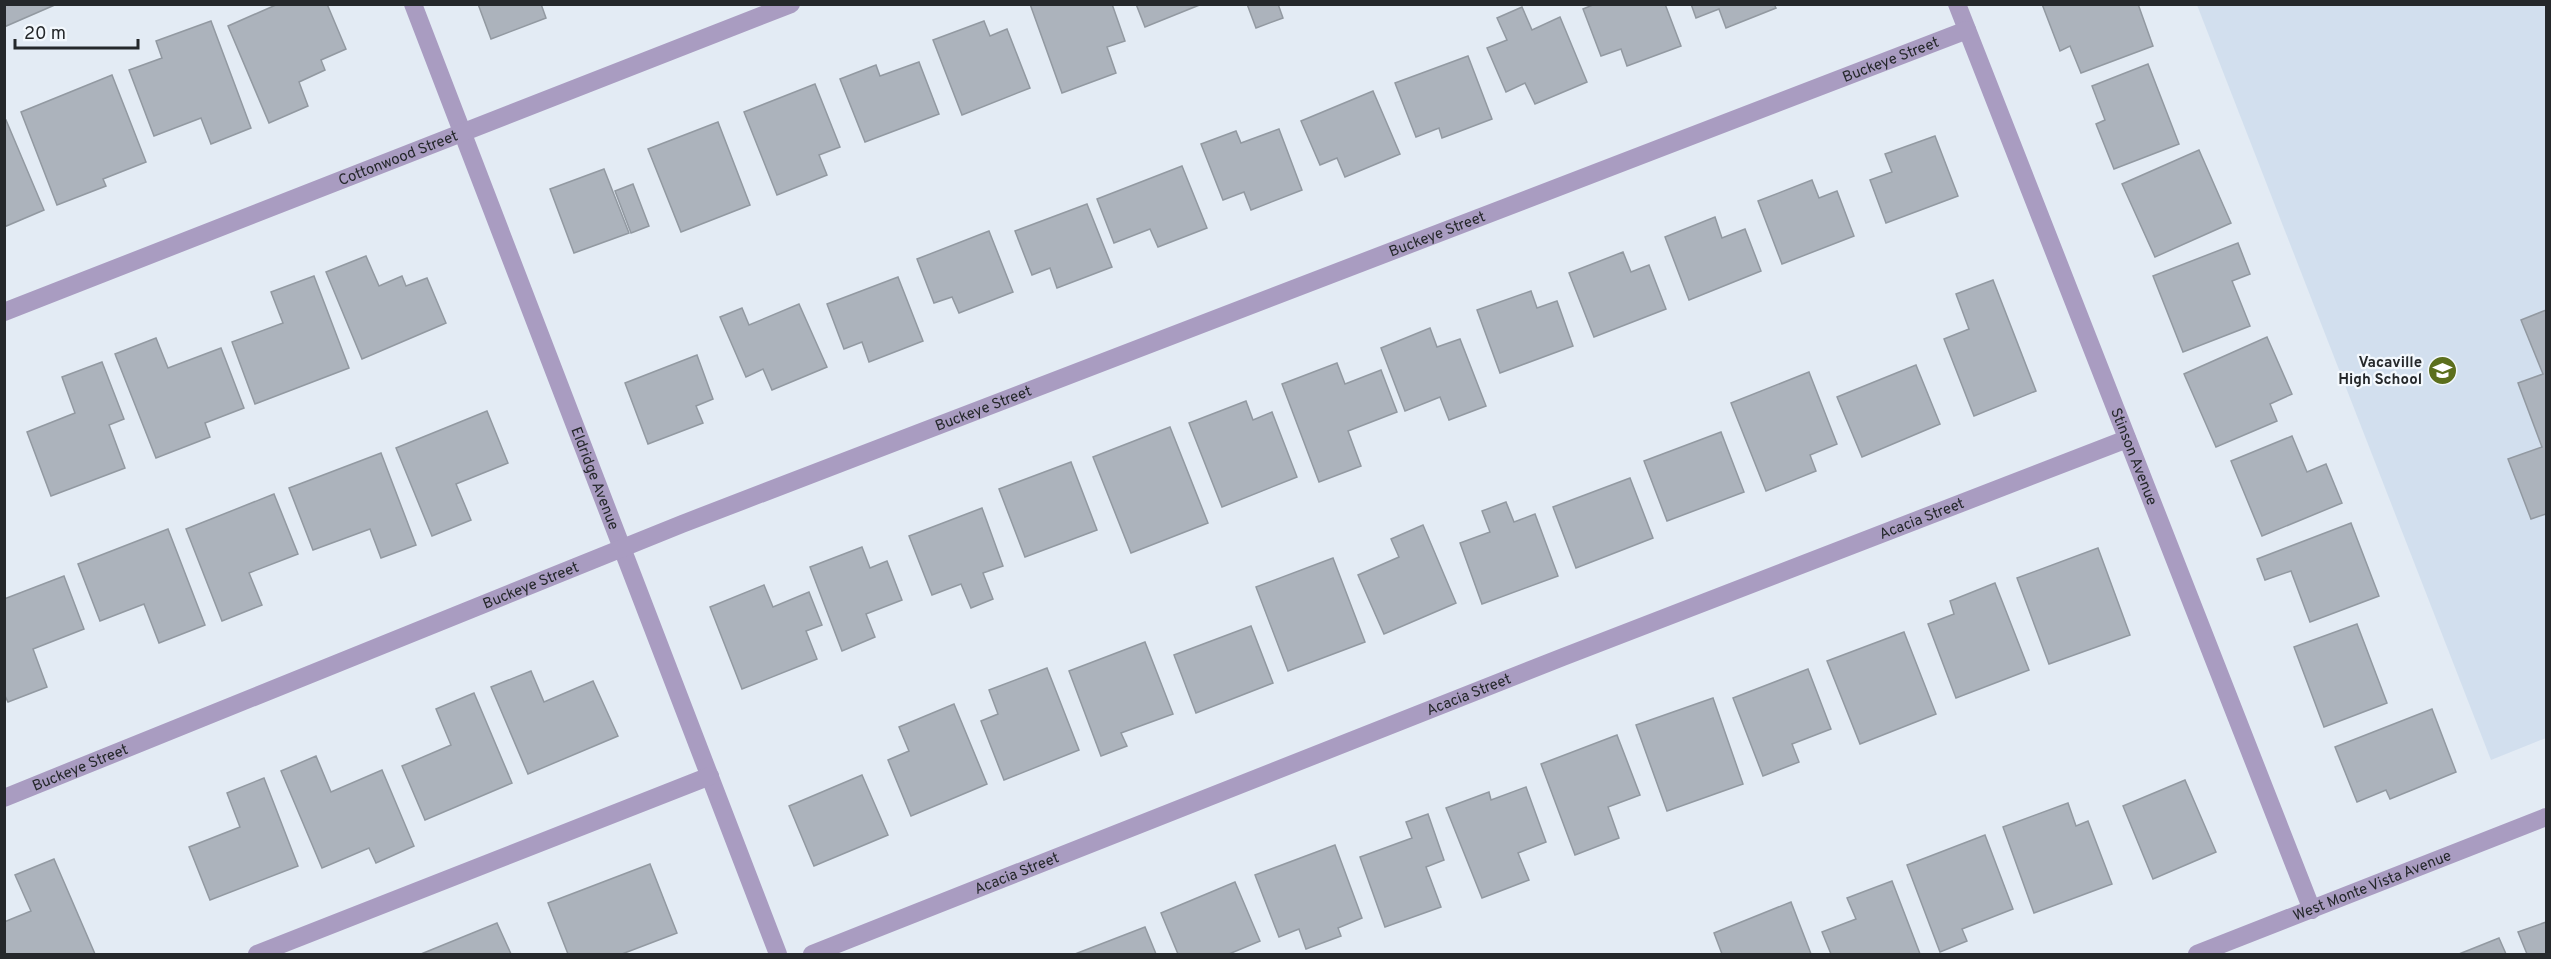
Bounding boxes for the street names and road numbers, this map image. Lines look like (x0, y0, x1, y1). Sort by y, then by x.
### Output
street label: Buckeye Street (1840, 34, 1942, 88)
street label: Cottonwood Street (336, 127, 461, 191)
street label: Buckeye Street (1386, 208, 1488, 262)
street label: Buckeye Street (933, 382, 1035, 437)
street label: Stinson Avenue (2105, 406, 2161, 509)
street label: Eldridge Avenue (565, 424, 622, 533)
street label: Acacia Street (1877, 495, 1967, 545)
street label: Buckeye Street (480, 559, 582, 614)
street label: Acacia Street (1424, 670, 1514, 721)
street label: Buckeye Street (30, 741, 131, 797)
street label: West Monte Vista Avenue (2291, 847, 2454, 926)
street label: Acacia Street (972, 849, 1062, 900)

